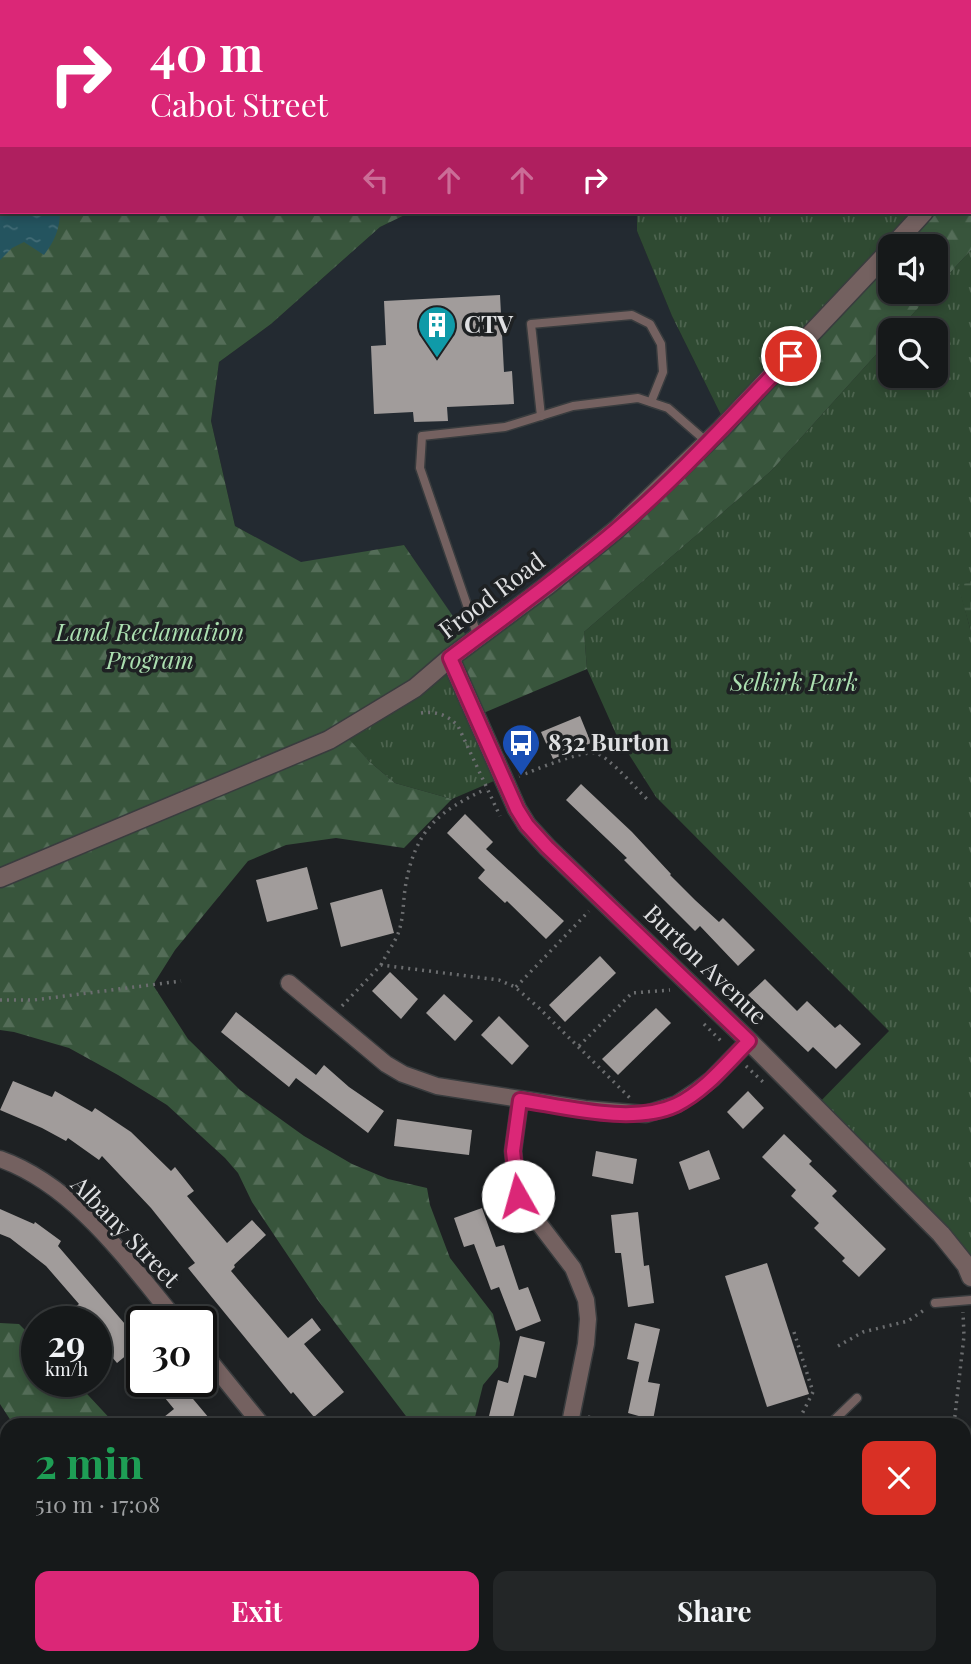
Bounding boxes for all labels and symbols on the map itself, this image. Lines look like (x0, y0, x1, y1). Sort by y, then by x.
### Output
building icon: CTV (416, 304, 458, 359)
place label: CTV (464, 307, 514, 339)
pin (761, 326, 821, 386)
street label: Frood Road (431, 544, 550, 645)
park label: Land Reclamation Program (55, 615, 244, 675)
park label: Selkirk Park (729, 665, 858, 697)
bus stop icon: 832 Burton (500, 722, 542, 777)
place label: 832 Burton (548, 725, 670, 757)
street label: Burton Avenue (638, 897, 775, 1031)
position arrow (481, 1159, 555, 1233)
street label: Albany Street (64, 1167, 188, 1294)
speed limit sign: 30 (126, 1306, 217, 1397)

